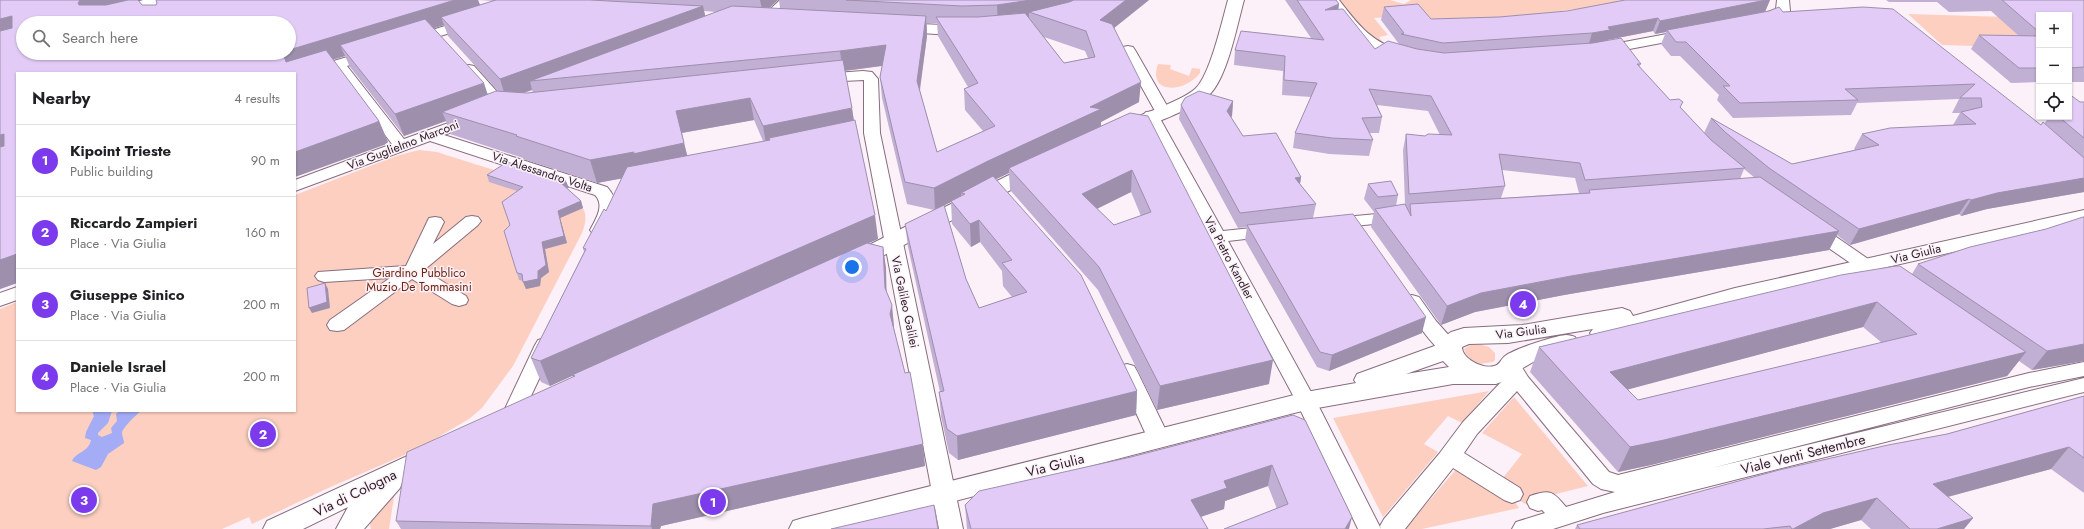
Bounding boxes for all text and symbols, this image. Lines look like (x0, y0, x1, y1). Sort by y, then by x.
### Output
map controls (2036, 12, 2072, 120)
button: + (2036, 12, 2072, 48)
search box (16, 16, 296, 60)
icon: search (30, 27, 52, 49)
text: Search here (62, 27, 138, 49)
button: − (2036, 48, 2072, 84)
button: locate (2036, 84, 2072, 120)
text: Nearby (32, 86, 90, 110)
text: 4 results (234, 89, 280, 108)
street label: Via Guglielmo Marconi (345, 115, 461, 175)
text: Kipoint Trieste (70, 140, 171, 162)
street label: Via Alessandro Volta (489, 147, 595, 197)
text: 1 (42, 151, 48, 170)
text: 90 m (251, 151, 280, 170)
text: Public building (70, 162, 153, 181)
text: Riccardo Zampieri (70, 212, 198, 234)
street label: Via Pietro Kandler (1199, 213, 1259, 304)
text: 2 (41, 223, 49, 242)
text: 160 m (245, 223, 280, 242)
text: Place · Via Giulia (70, 234, 166, 253)
street label: Via Giulia (1889, 239, 1943, 269)
street label: Via Galileo Galilei (886, 254, 924, 350)
your location (842, 257, 862, 277)
park label: Giardino Pubblico Muzio De Tommasini (366, 264, 472, 296)
text: Giuseppe Sinico (70, 284, 185, 306)
pin: 4 (1510, 289, 1536, 319)
text: 3 (41, 295, 49, 314)
text: 200 m (243, 295, 280, 314)
text: Place · Via Giulia (70, 306, 166, 325)
street label: Via Giulia (1495, 320, 1548, 344)
text: Daniele Israel (70, 356, 166, 378)
text: 4 (40, 367, 50, 386)
text: 200 m (243, 367, 280, 386)
text: Place · Via Giulia (70, 378, 166, 397)
pin: 2 (250, 419, 276, 449)
street label: Viale Venti Settembre (1739, 429, 1867, 479)
street label: Via Giulia (1024, 448, 1086, 482)
street label: Via di Cologna (310, 464, 400, 522)
pin: 3 (71, 485, 97, 515)
pin: 1 (700, 487, 726, 517)

